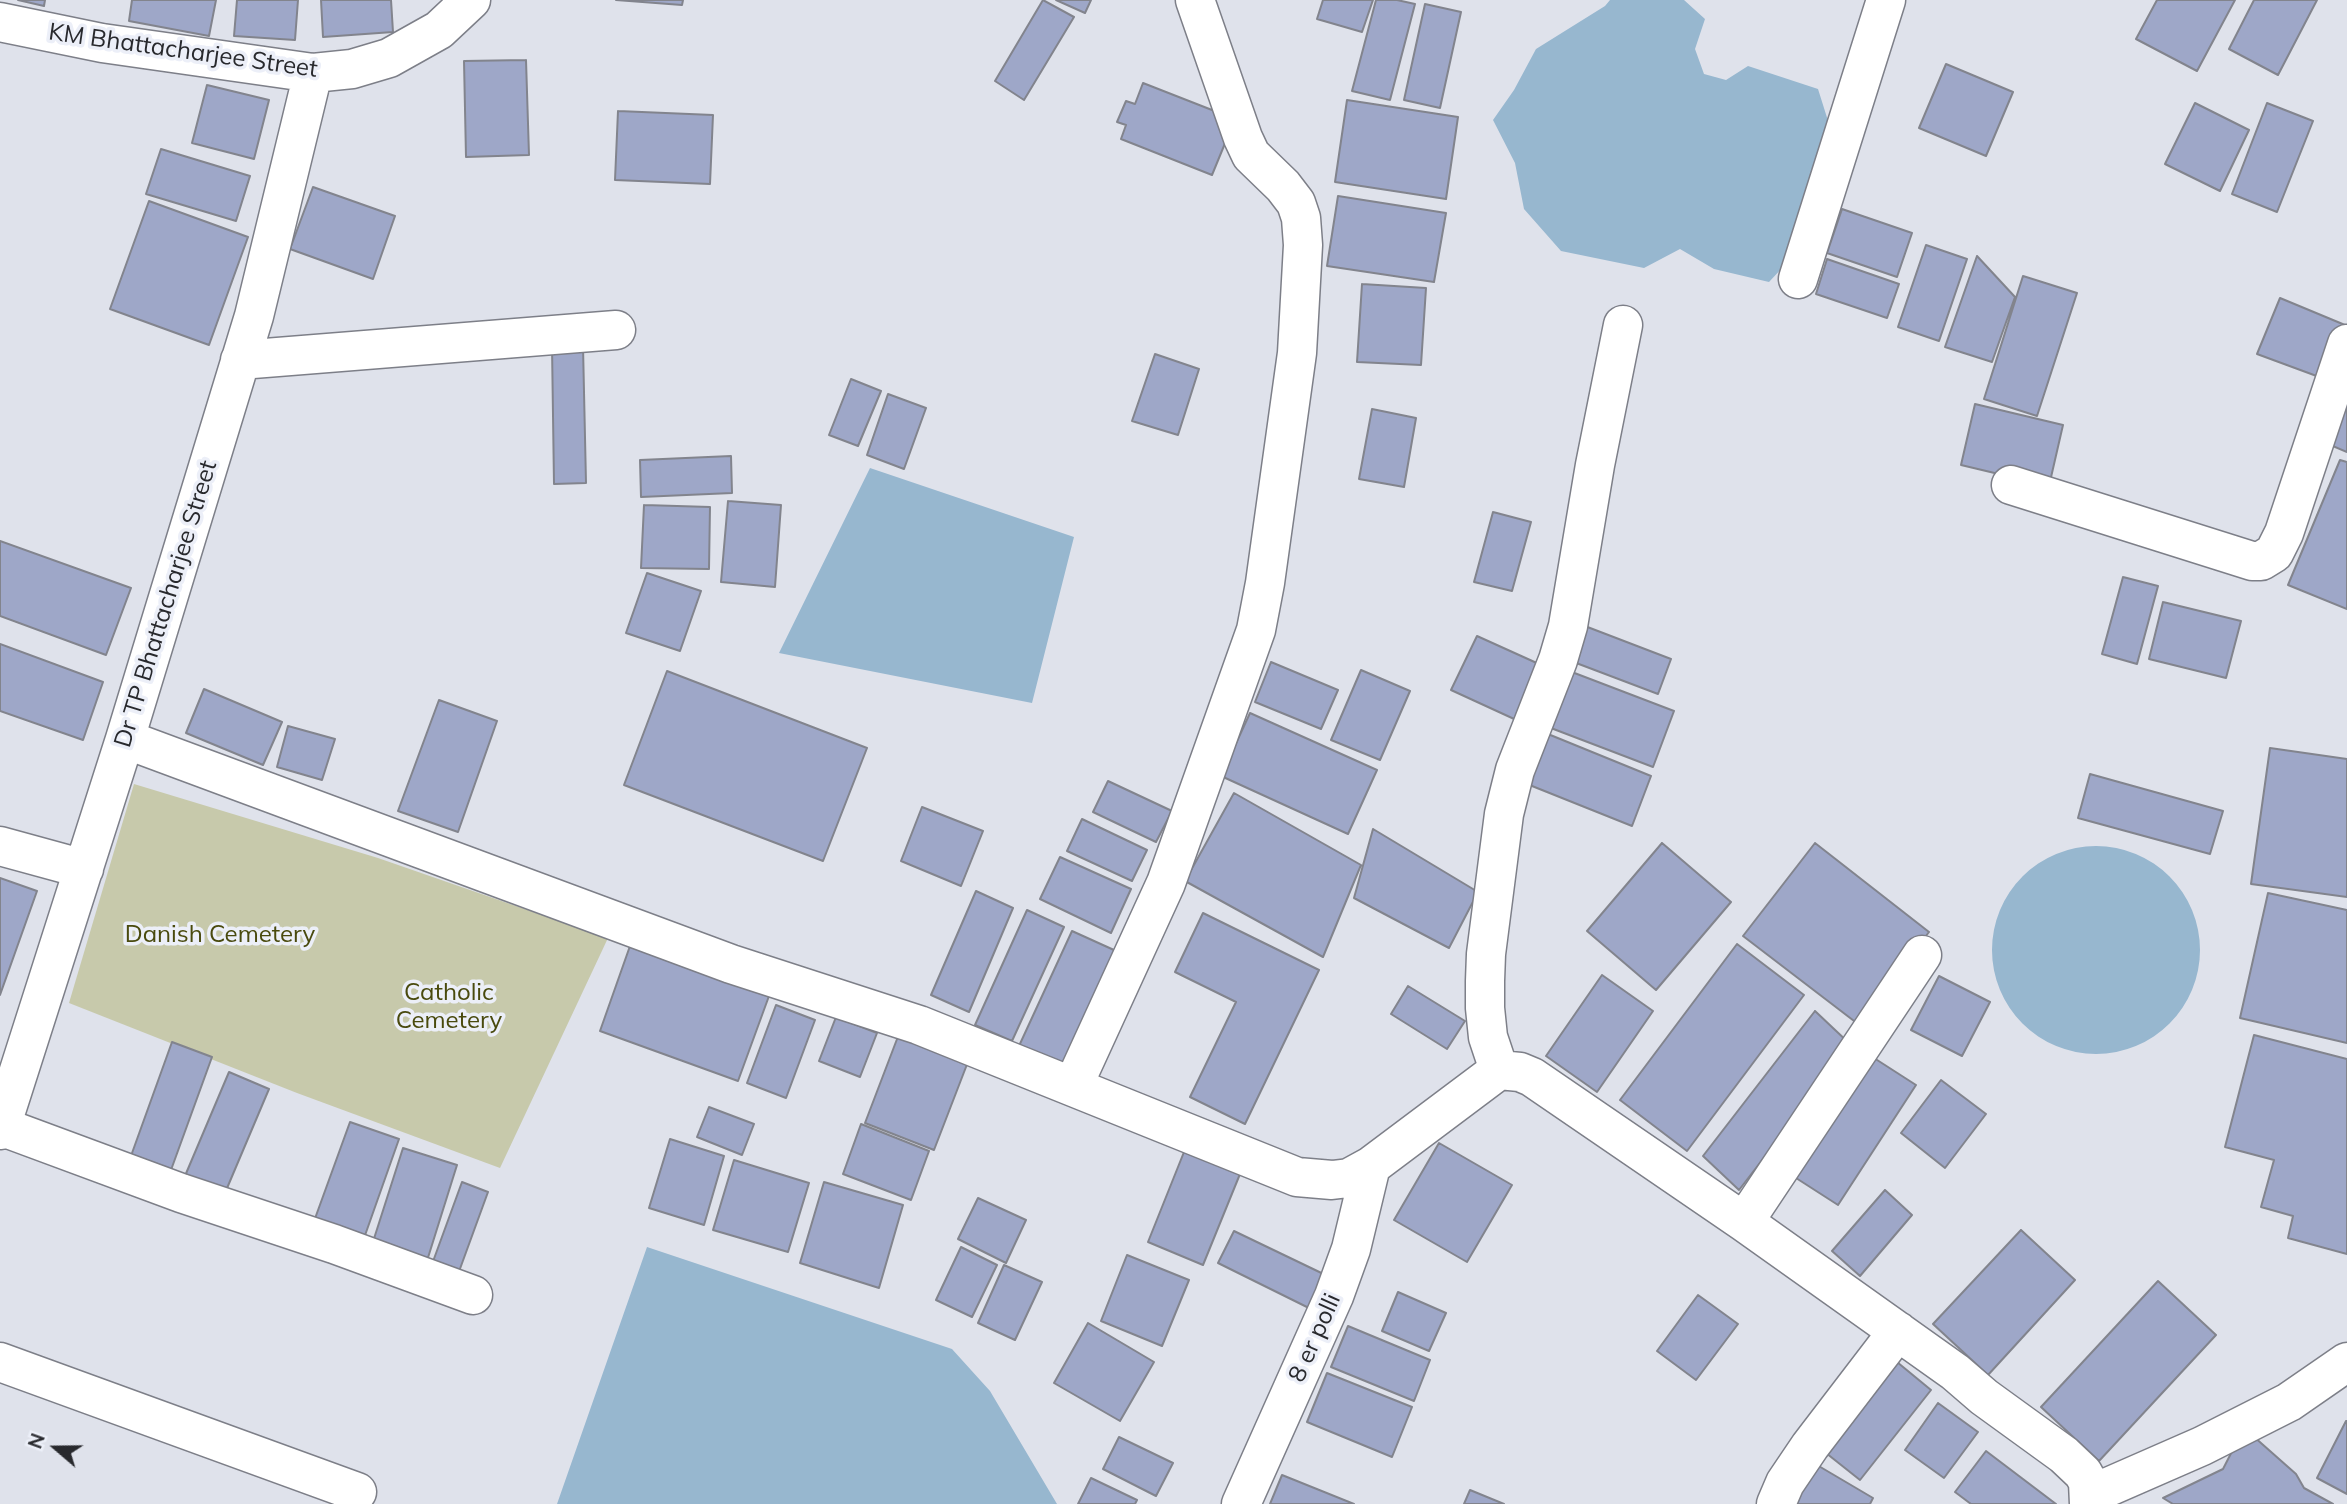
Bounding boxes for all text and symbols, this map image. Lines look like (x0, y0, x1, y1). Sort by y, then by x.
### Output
street label: KM Bhattacharjee Street (47, 18, 319, 84)
street label: Dr TP Bhattacharjee Street (109, 457, 223, 751)
park label: Danish Cemetery (125, 921, 315, 949)
park label: Catholic Cemetery (396, 979, 502, 1035)
street label: 8 er polli (1283, 1289, 1347, 1387)
north arrow (21, 1413, 91, 1483)
text: N (23, 1430, 50, 1452)

